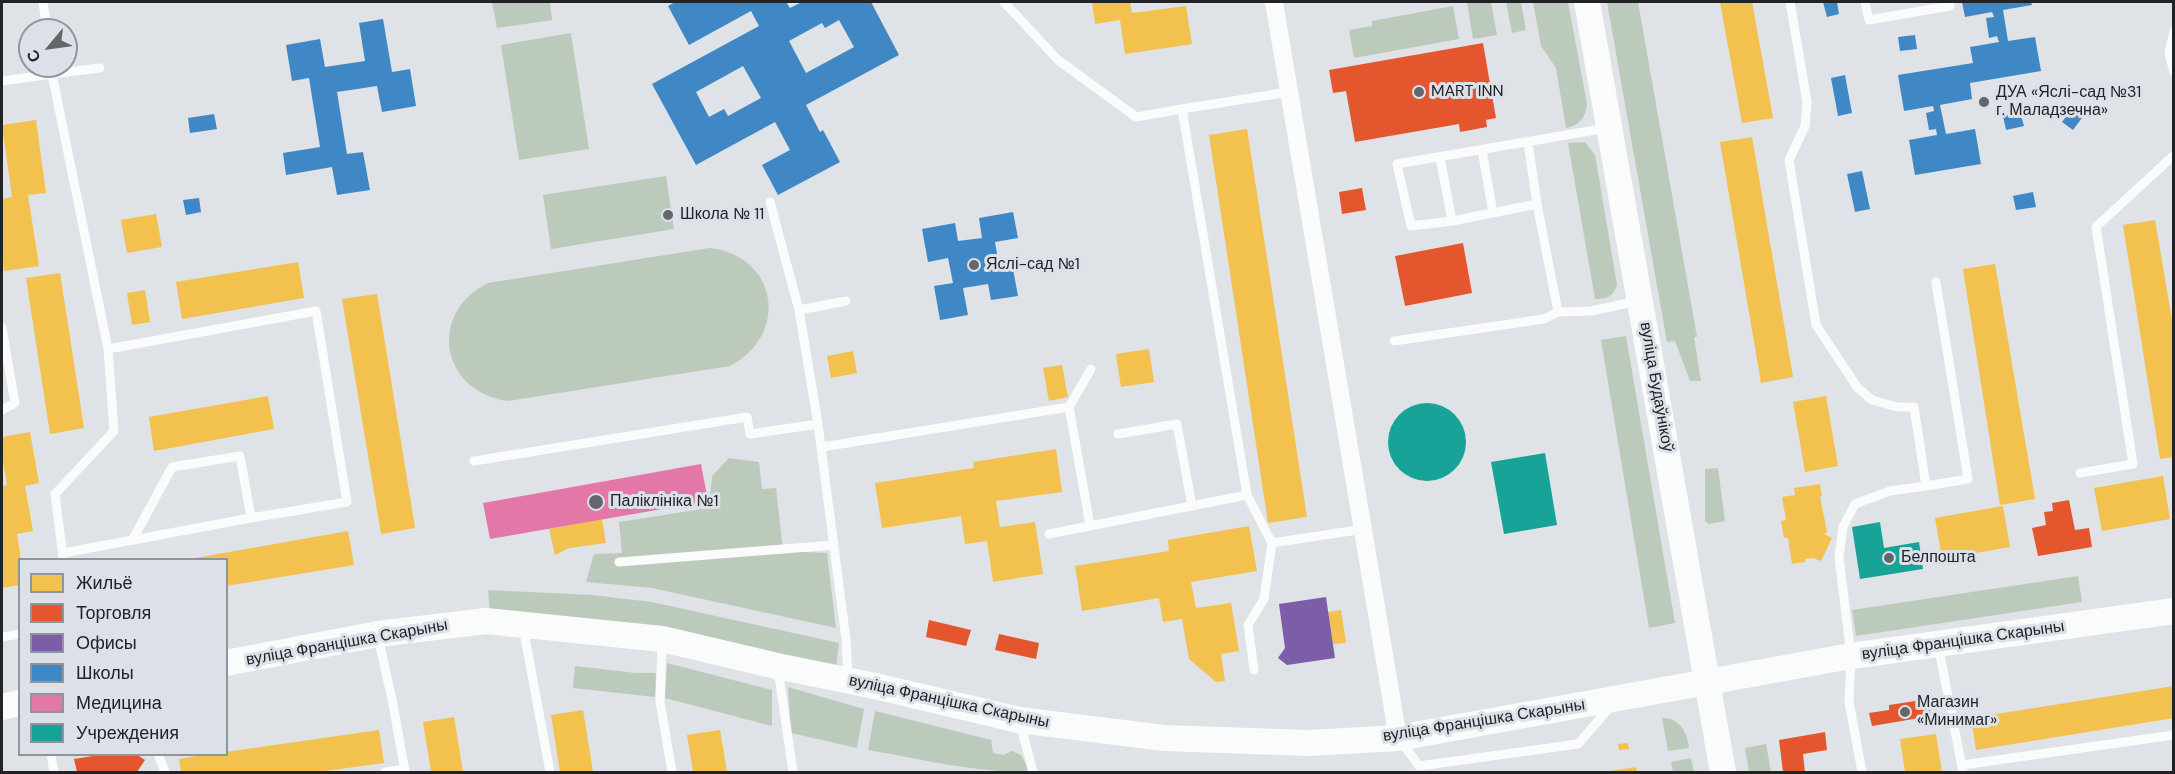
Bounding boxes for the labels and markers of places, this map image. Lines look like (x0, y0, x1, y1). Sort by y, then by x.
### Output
place label: MART INN (1431, 82, 1504, 102)
place label: ДУА «Яслі-сад №31 г. Маладзечна» (1996, 83, 2141, 121)
marker: MART INN (1412, 85, 1426, 99)
marker: ДУА «Яслі-сад №31 г. Маладзечна» (1977, 95, 1991, 109)
place label: Школа № 11 (680, 205, 764, 225)
marker: Школа № 11 (661, 208, 675, 222)
place label: Яслі-сад №1 (986, 255, 1080, 275)
marker: Яслі-сад №1 (967, 258, 981, 272)
place label: Паліклініка №1 (610, 492, 718, 512)
marker: Паліклініка №1 (587, 493, 605, 511)
place label: Белпошта (1901, 548, 1976, 568)
marker: Белпошта (1882, 551, 1896, 565)
place label: Магазин «Минимаг» (1917, 693, 1997, 731)
marker: Магазин «Минимаг» (1898, 705, 1912, 719)

